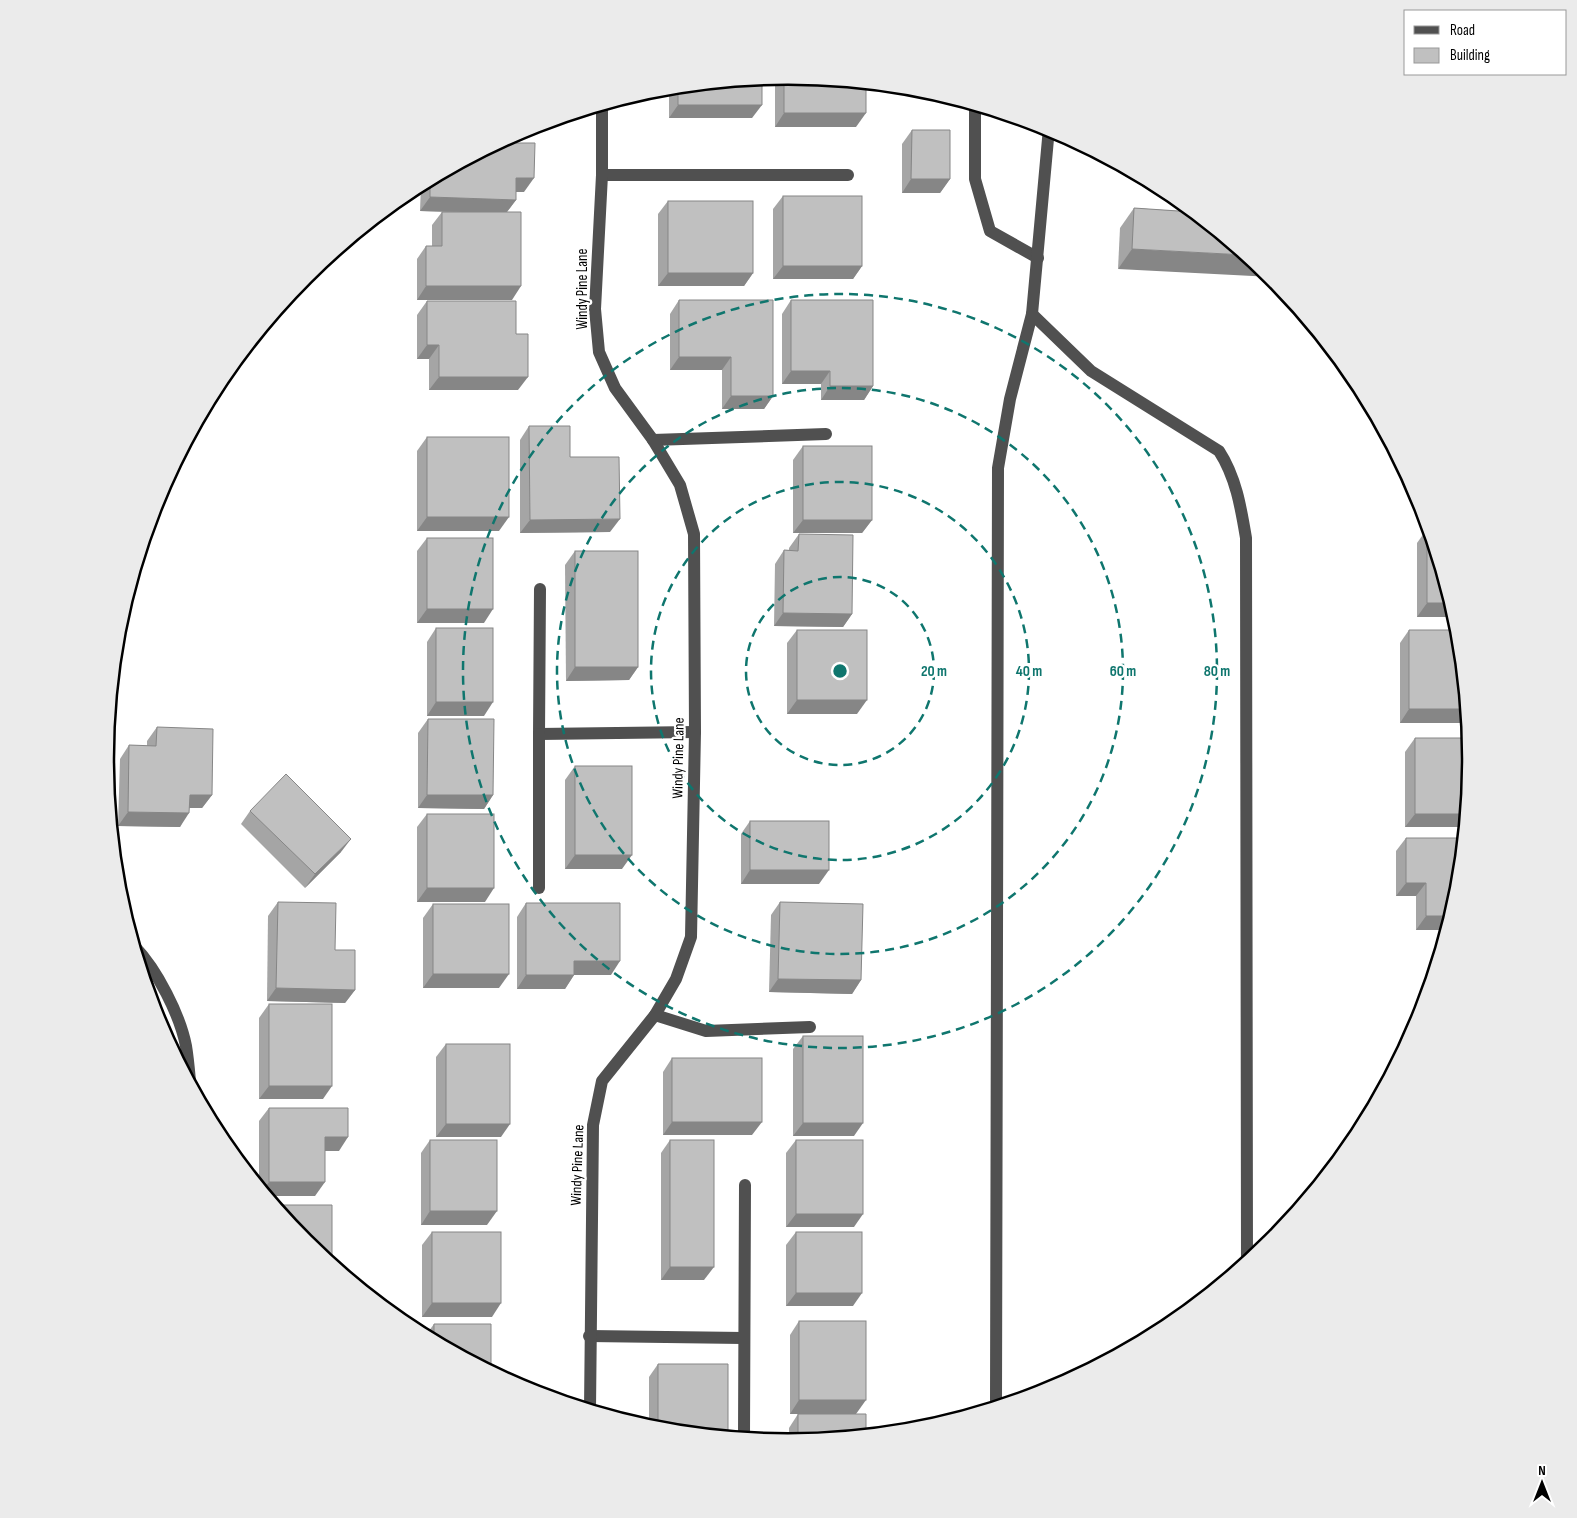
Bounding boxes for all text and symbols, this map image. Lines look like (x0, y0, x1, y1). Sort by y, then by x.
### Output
legend (1404, 10, 1567, 75)
text: Road (1450, 21, 1475, 40)
text: Building (1450, 46, 1490, 65)
street label: Windy Pine Lane (573, 248, 592, 330)
centre of rings (831, 662, 849, 680)
text: 20 m (921, 662, 947, 681)
text: 40 m (1016, 662, 1042, 681)
text: 60 m (1110, 662, 1136, 681)
text: 80 m (1204, 662, 1230, 681)
street label: Windy Pine Lane (668, 717, 689, 799)
street label: Windy Pine Lane (567, 1124, 588, 1206)
north arrow (1517, 1458, 1567, 1508)
text: N (1538, 1462, 1546, 1479)

